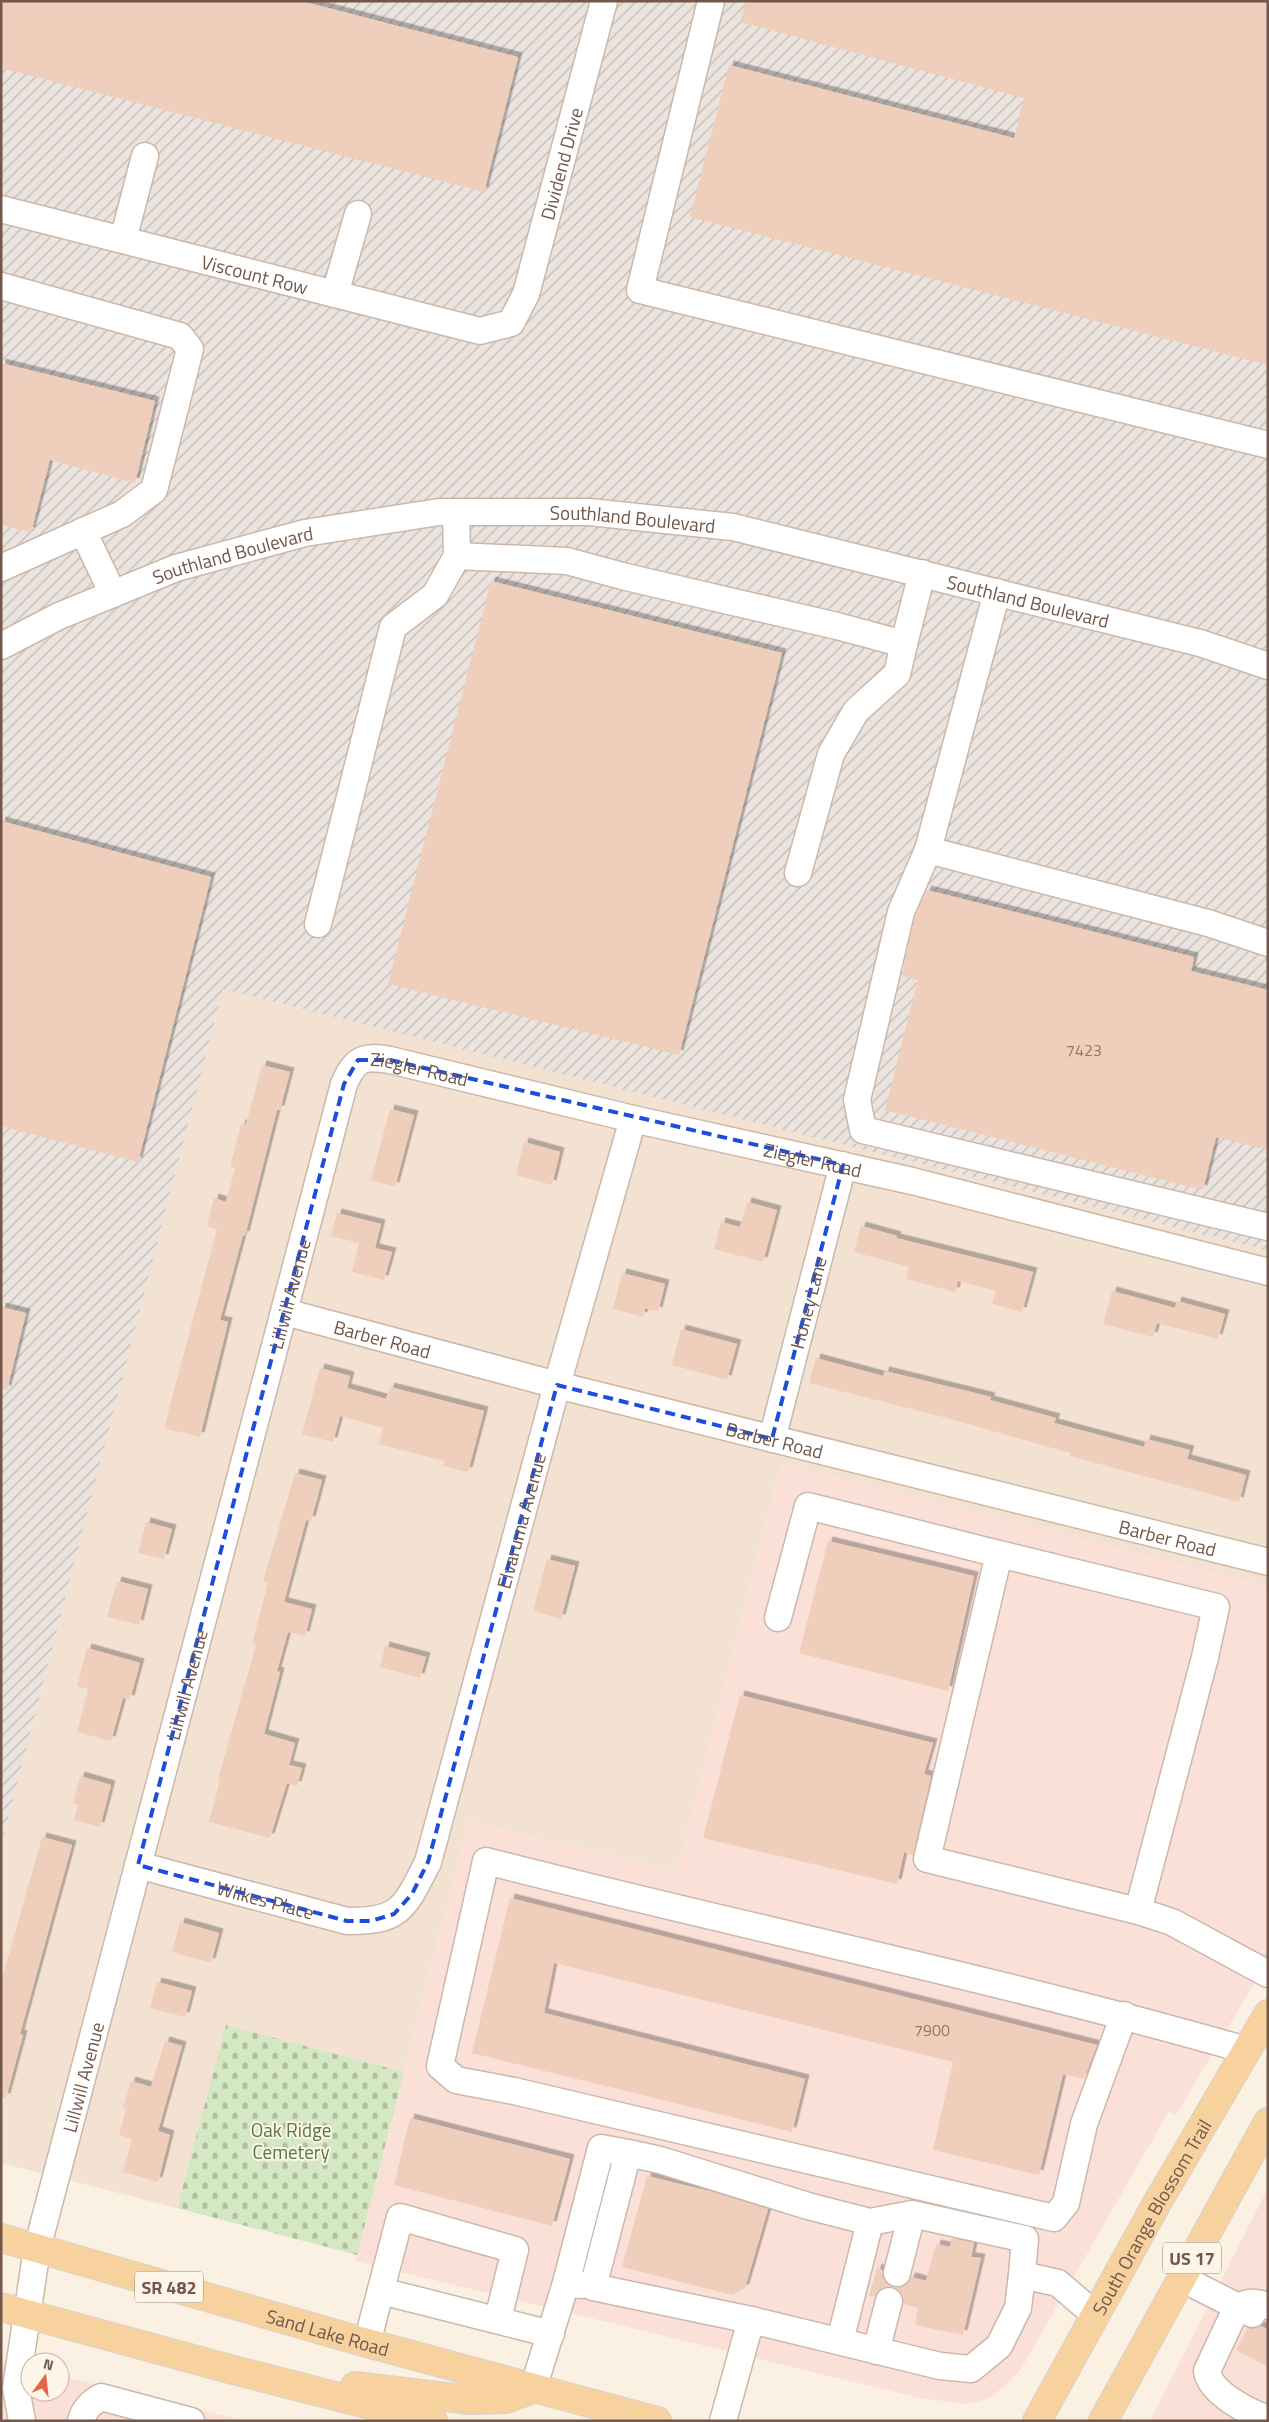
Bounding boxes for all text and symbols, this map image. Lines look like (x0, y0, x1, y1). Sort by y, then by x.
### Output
street label: Dividend Drive (532, 104, 590, 223)
street label: Viscount Row (198, 246, 311, 301)
street label: Southland Boulevard (550, 497, 717, 540)
street label: Southland Boulevard (147, 517, 315, 591)
street label: Southland Boulevard (944, 566, 1112, 634)
house number: 7423 (1066, 1038, 1102, 1062)
street label: Ziegler Road (370, 1043, 471, 1093)
street label: Ziegler Road (761, 1134, 865, 1184)
street label: Lillwill Avenue (260, 1235, 317, 1352)
street label: Honey Lane (782, 1253, 833, 1352)
street label: Barber Road (331, 1311, 434, 1365)
street label: Barber Road (723, 1413, 826, 1465)
street label: Elvaruma Avenue (488, 1450, 552, 1592)
street label: Barber Road (1116, 1511, 1219, 1563)
street label: Lillwill Avenue (157, 1626, 214, 1743)
street label: Wilkes Place (214, 1872, 317, 1926)
house number: 7900 (914, 2018, 950, 2042)
street label: Lillwill Avenue (54, 2019, 111, 2135)
street label: South Orange Blossom Trail (1084, 2113, 1218, 2320)
park label: Oak Ridge Cemetery (251, 2115, 331, 2166)
road number: US 17 (1163, 2242, 1221, 2274)
road number: SR 482 (135, 2272, 203, 2302)
street label: Sand Lake Road (263, 2300, 393, 2363)
north arrow (20, 2352, 70, 2402)
text: N (41, 2353, 56, 2375)

